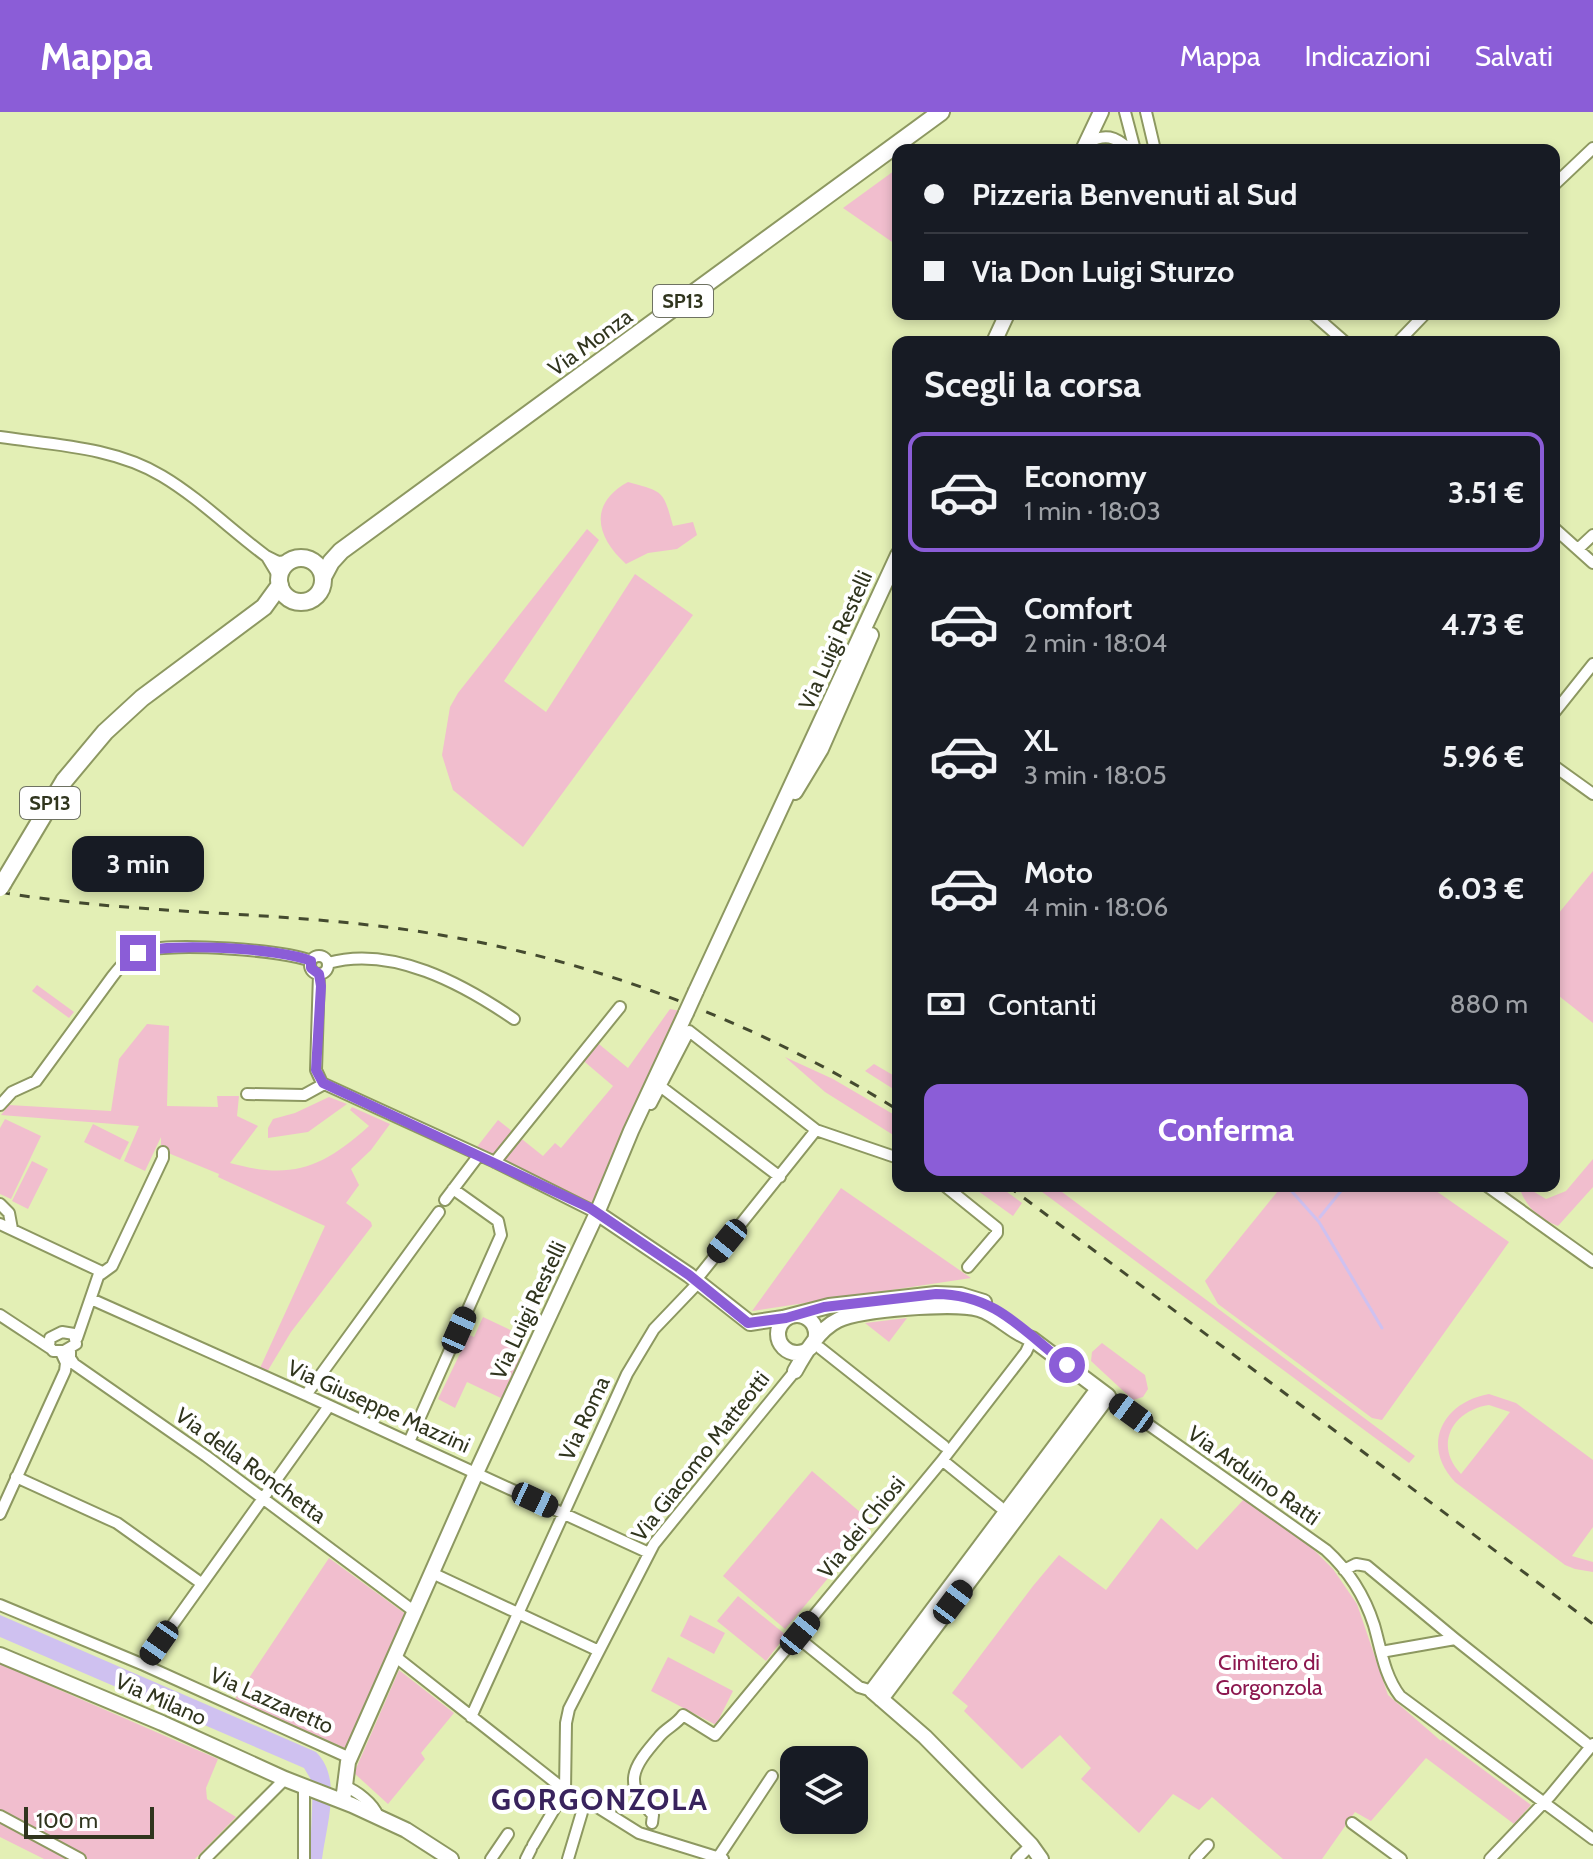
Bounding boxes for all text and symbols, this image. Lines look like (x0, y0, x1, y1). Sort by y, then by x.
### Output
text: Mappa (40, 33, 153, 80)
text: Mappa (1180, 39, 1260, 73)
text: Indicazioni (1304, 39, 1431, 73)
text: Salvati (1475, 39, 1553, 73)
text: Pizzeria Benvenuti al Sud (972, 176, 1297, 213)
text: Via Don Luigi Sturzo (972, 253, 1234, 290)
road number: SP13 (653, 285, 713, 317)
street label: Via Monza (543, 303, 638, 382)
text: Scegli la corsa (924, 362, 1141, 406)
icon: car (928, 456, 1000, 528)
text: Economy (1024, 458, 1147, 495)
text: 3.51 € (1448, 474, 1524, 511)
text: 1 min · 18:03 (1024, 495, 1161, 527)
street label: Via Luigi Restelli (793, 566, 878, 714)
icon: car (928, 588, 1000, 660)
text: Comfort (1024, 590, 1132, 627)
text: 4.73 € (1441, 606, 1524, 643)
text: 2 min · 18:04 (1024, 627, 1167, 659)
icon: car (928, 720, 1000, 792)
text: XL (1024, 722, 1058, 759)
text: 5.96 € (1442, 738, 1524, 775)
text: 3 min · 18:05 (1024, 759, 1167, 791)
road number: SP13 (20, 787, 80, 819)
callout: 3 min (72, 837, 204, 893)
text: 3 min (106, 848, 170, 880)
icon: car (928, 852, 1000, 924)
text: Moto (1024, 854, 1093, 891)
text: 6.03 € (1437, 870, 1524, 907)
text: 4 min · 18:06 (1024, 891, 1168, 923)
route end (120, 935, 156, 971)
icon: cash (924, 982, 968, 1026)
text: Contanti (988, 986, 1097, 1023)
text: 880 m (1450, 988, 1528, 1020)
button: Conferma (924, 1084, 1528, 1176)
car (703, 1215, 751, 1267)
street label: Via Luigi Restelli (485, 1237, 572, 1384)
car (438, 1303, 480, 1357)
route start (1049, 1347, 1085, 1383)
street label: Via Giuseppe Mazzini (283, 1354, 474, 1459)
street label: Via Giacomo Matteotti (626, 1366, 775, 1547)
street label: Via Roma (553, 1372, 616, 1464)
car (1105, 1389, 1157, 1437)
street label: Via della Ronchetta (170, 1402, 332, 1529)
street label: Via Arduino Ratti (1182, 1420, 1325, 1531)
street label: Via dei Chiosi (812, 1471, 911, 1584)
car (508, 1479, 562, 1521)
car (929, 1576, 977, 1628)
car (776, 1607, 824, 1659)
car (135, 1616, 183, 1670)
park label: Cimitero di Gorgonzola (1216, 1649, 1323, 1701)
street label: Via Lazzaretto (206, 1661, 338, 1740)
street label: Via Milano (111, 1667, 211, 1732)
map controls (780, 1746, 868, 1834)
button: layers (780, 1746, 868, 1834)
district label: GORGONZOLA (491, 1781, 709, 1818)
scale bar (24, 1803, 154, 1839)
text: 100 m (36, 1807, 98, 1834)

